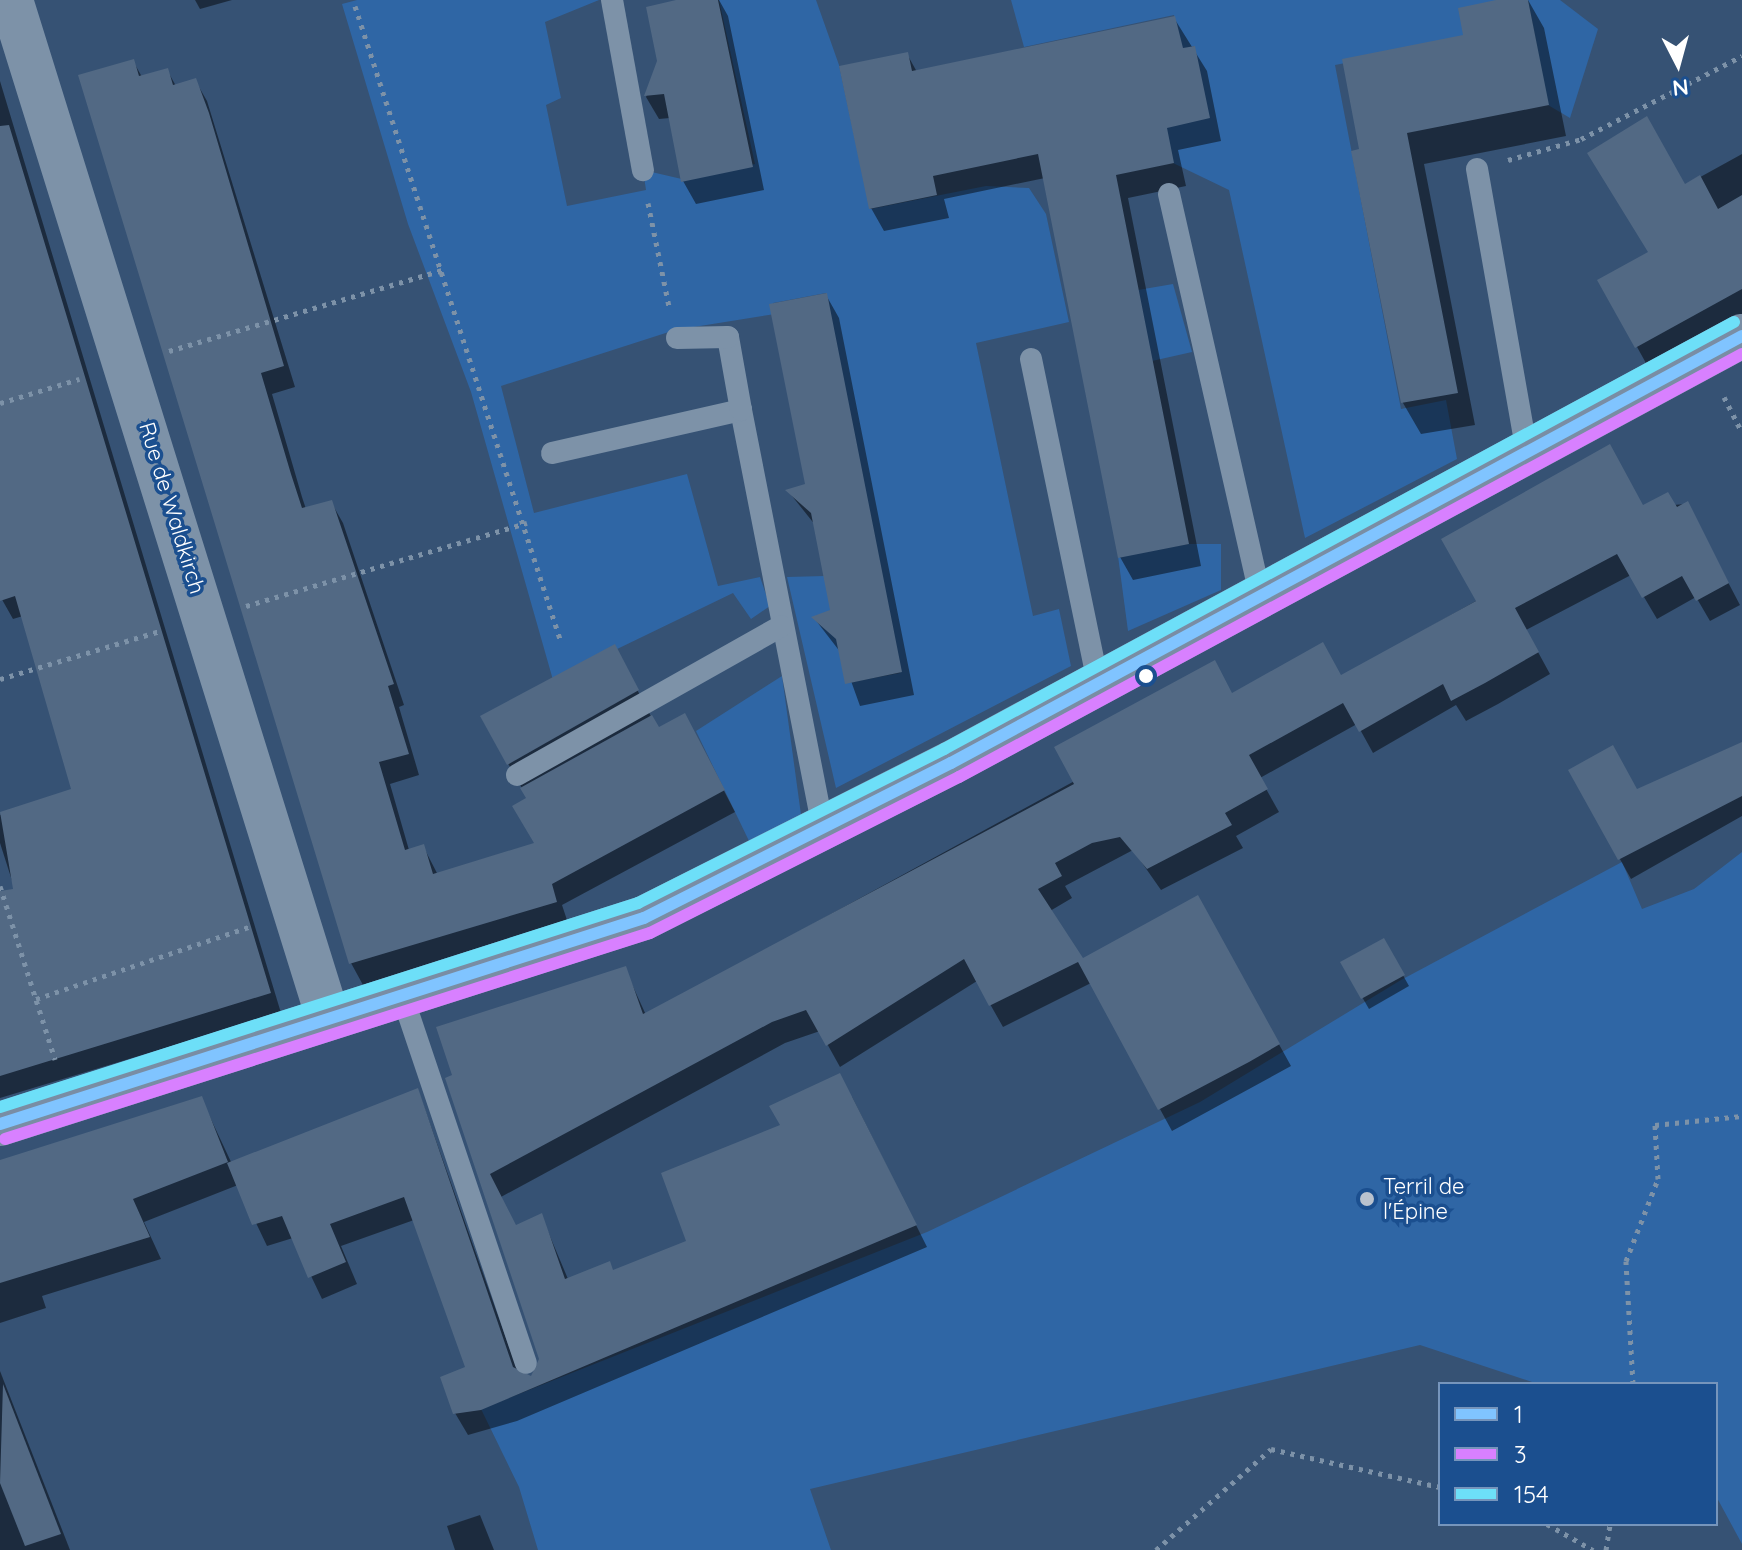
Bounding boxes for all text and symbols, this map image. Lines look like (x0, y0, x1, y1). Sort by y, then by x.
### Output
north arrow (1638, 24, 1718, 104)
text: N (1671, 73, 1690, 103)
street label: Rue de Waldkirch (133, 419, 211, 597)
unlabelled marker (1138, 668, 1154, 684)
place label: Terril de l'Épine (1383, 1173, 1465, 1224)
marker: Terril de l'Épine (1358, 1190, 1376, 1208)
legend (1438, 1382, 1718, 1526)
text: 1 (1514, 1399, 1523, 1429)
text: 3 (1514, 1439, 1527, 1469)
text: 154 (1514, 1479, 1549, 1509)

